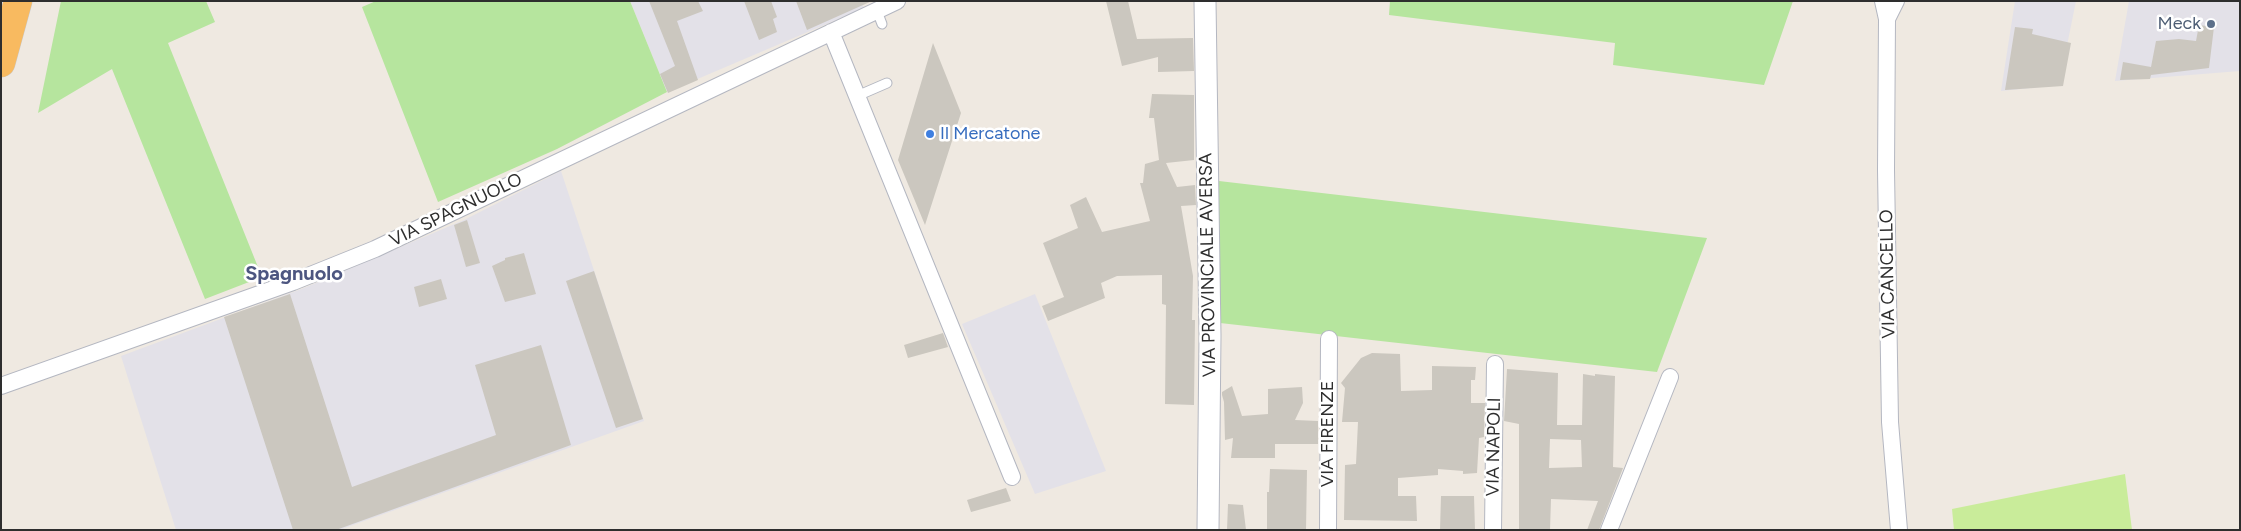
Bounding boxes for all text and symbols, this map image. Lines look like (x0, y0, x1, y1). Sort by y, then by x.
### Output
place label: Meck (2157, 13, 2201, 35)
marker: Meck (2205, 18, 2217, 30)
place label: Il Mercatone (940, 123, 1040, 145)
marker: Il Mercatone (924, 128, 936, 140)
street label: VIA PROVINCIALE AVERSA (1195, 153, 1221, 377)
street label: VIA SPAGNUOLO (386, 169, 526, 251)
street label: VIA CANCELLO (1876, 209, 1900, 339)
district label: Spagnuolo (245, 262, 343, 286)
street label: VIA FIRENZE (1317, 381, 1339, 487)
street label: VIA NAPOLI (1482, 397, 1506, 497)

